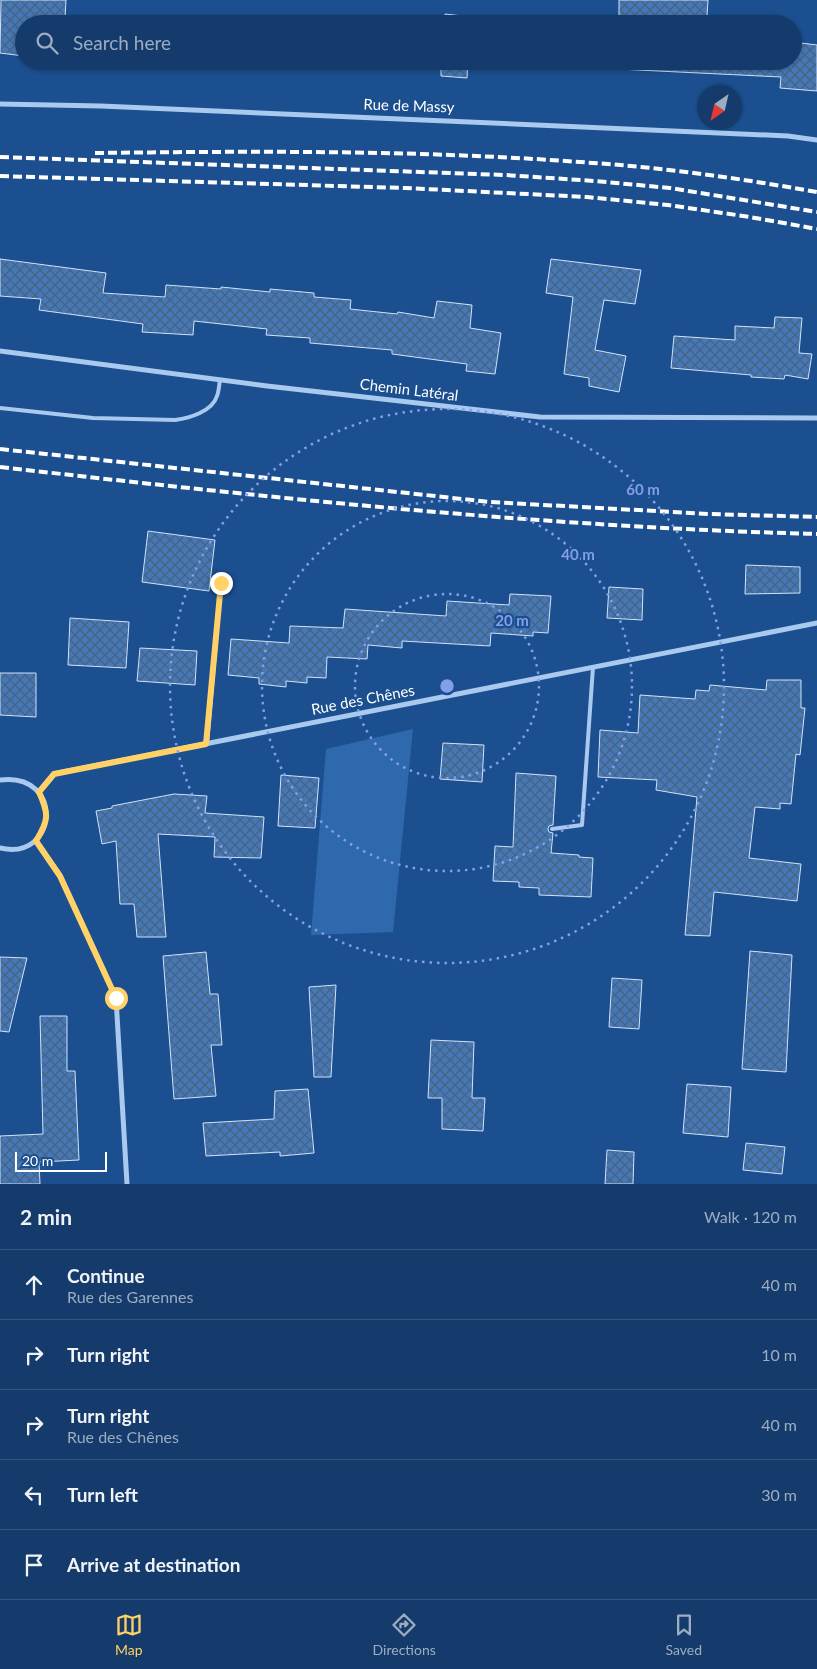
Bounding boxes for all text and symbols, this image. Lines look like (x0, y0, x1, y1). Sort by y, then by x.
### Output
search box (15, 15, 802, 70)
icon: search (33, 29, 61, 57)
text: Search here (73, 31, 171, 54)
north arrow (697, 85, 742, 130)
street label: Rue de Massy (363, 94, 455, 116)
street label: Chemin Latéral (359, 374, 459, 404)
text: 60 m (626, 480, 660, 498)
text: 40 m (561, 545, 595, 563)
route end (210, 572, 233, 595)
text: 20 m (495, 611, 529, 629)
centre of rings (438, 677, 456, 695)
street label: Rue des Chênes (310, 680, 416, 718)
route start (105, 987, 128, 1010)
scale bar (15, 1149, 108, 1172)
text: 20 m (22, 1152, 53, 1169)
text: 2 min (20, 1204, 72, 1229)
text: Walk · 120 m (704, 1207, 797, 1226)
text: Continue (67, 1264, 145, 1287)
icon: ahead (20, 1271, 48, 1299)
text: 40 m (761, 1275, 797, 1294)
text: Rue des Garennes (67, 1287, 193, 1306)
icon: right (20, 1341, 48, 1369)
text: Turn right (67, 1343, 149, 1366)
text: 10 m (761, 1345, 797, 1364)
text: Turn right (67, 1404, 149, 1427)
icon: right (20, 1411, 48, 1439)
text: 40 m (761, 1415, 797, 1434)
text: Rue des Chênes (67, 1427, 179, 1446)
icon: left (20, 1481, 48, 1509)
text: Turn left (67, 1483, 138, 1506)
text: 30 m (761, 1485, 797, 1504)
icon: arrive (20, 1551, 48, 1579)
text: Arrive at destination (67, 1553, 240, 1576)
tab: Map (115, 1611, 143, 1658)
tab: Directions (373, 1611, 436, 1658)
tab: Saved (666, 1611, 702, 1658)

